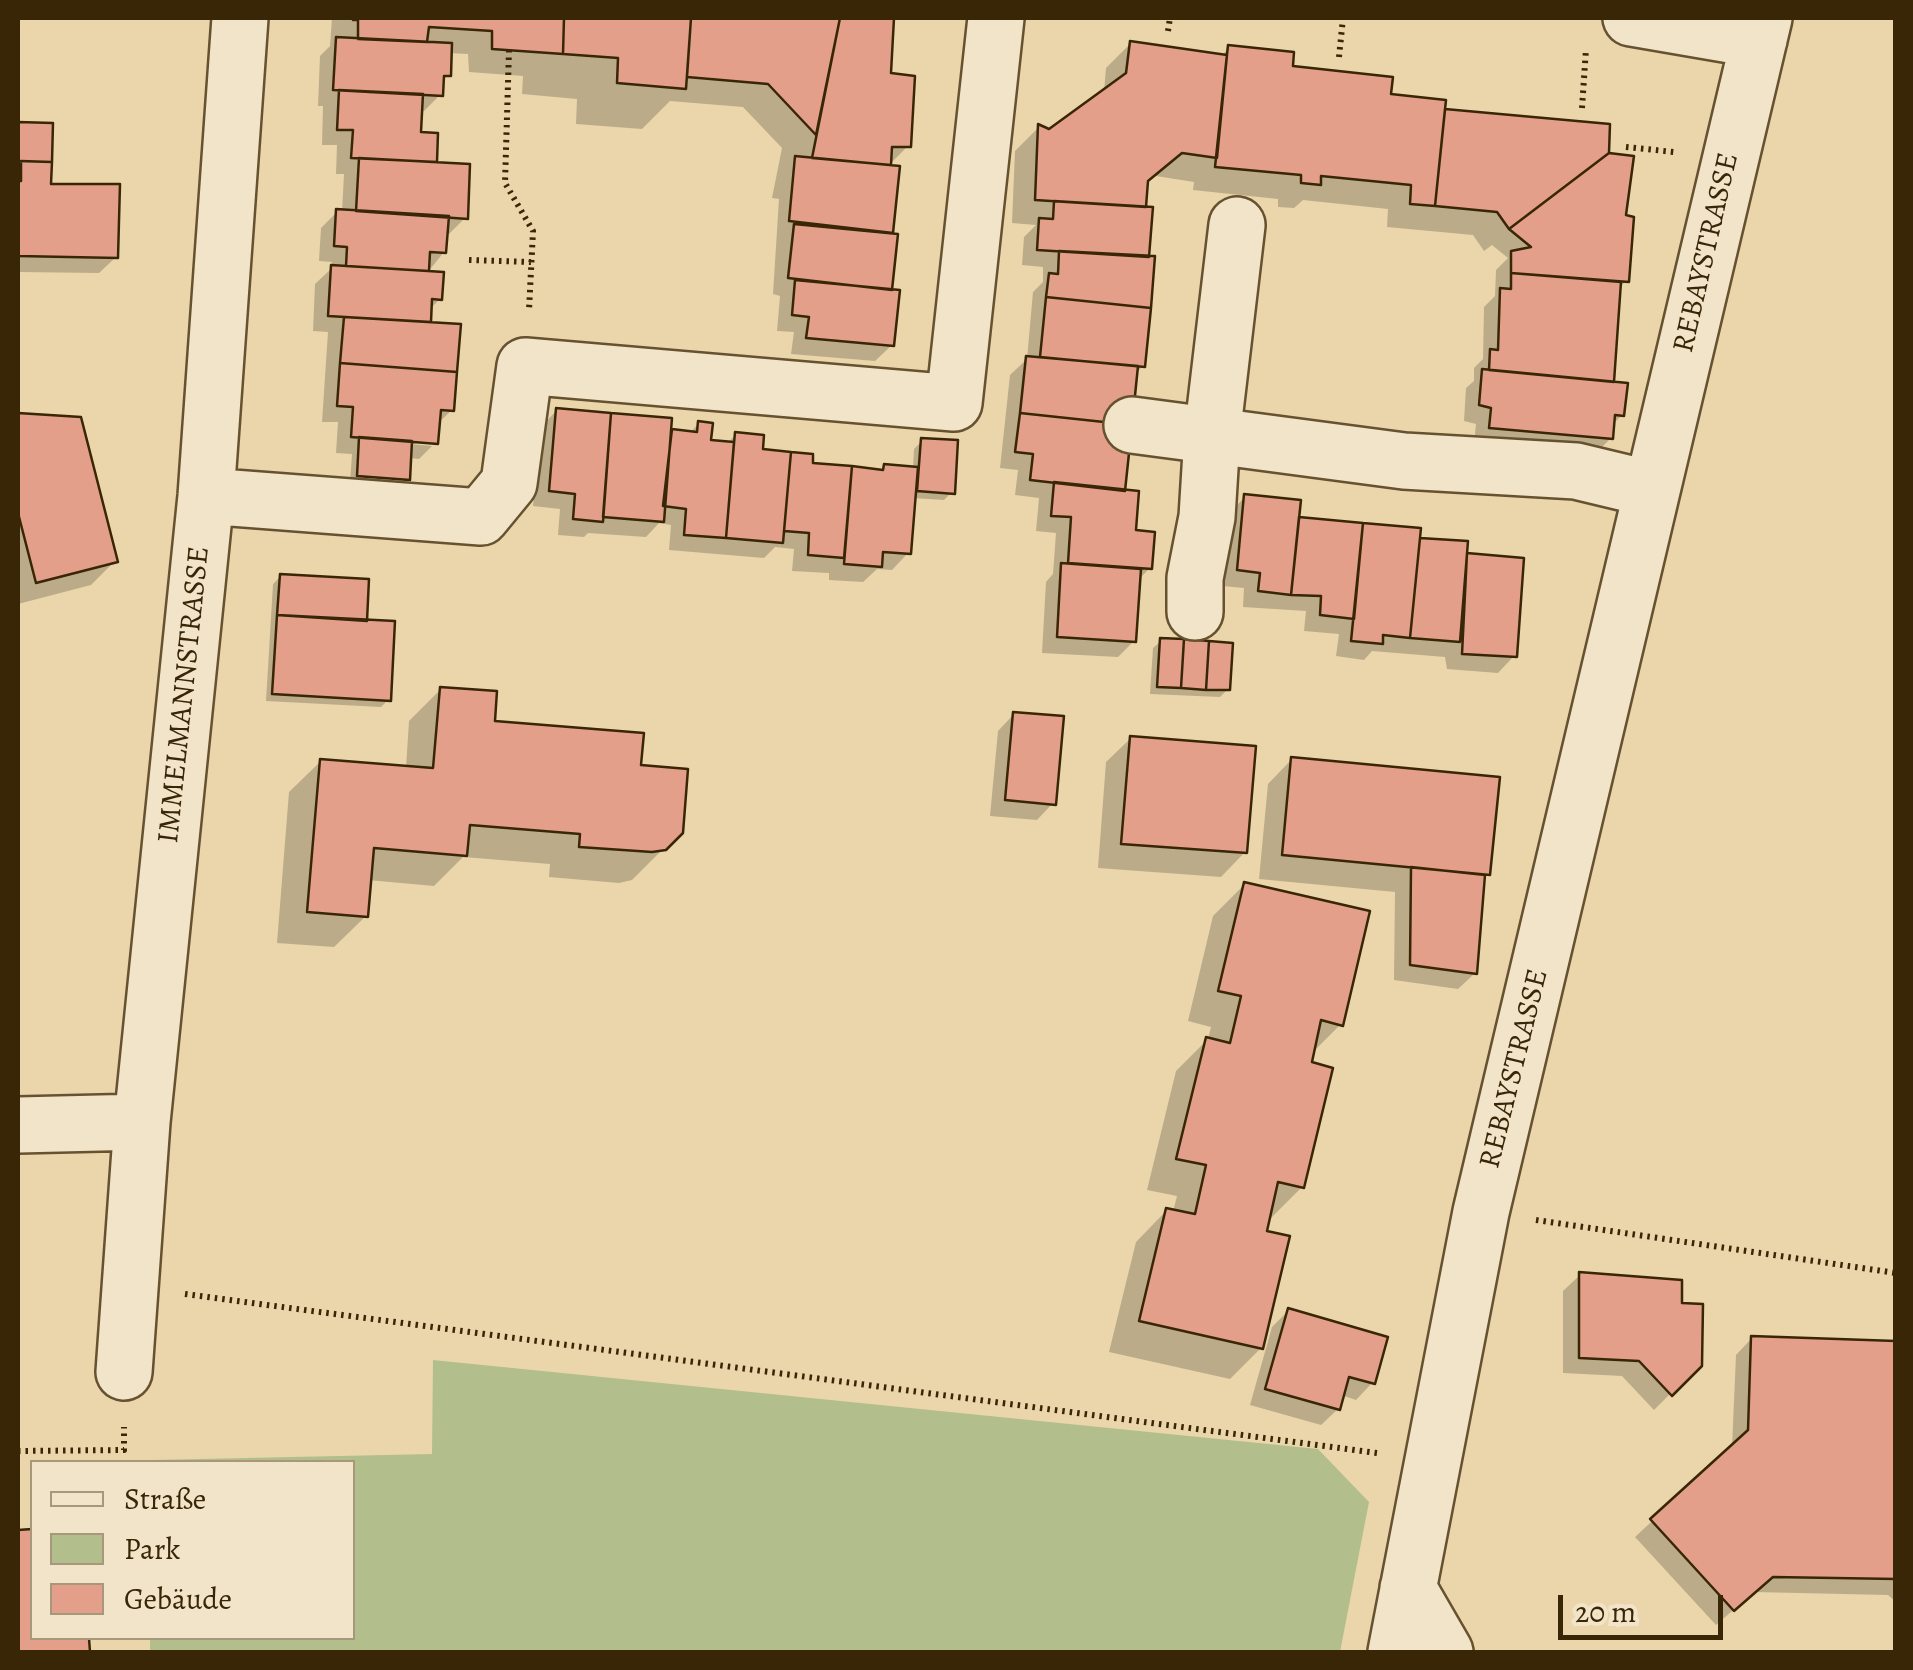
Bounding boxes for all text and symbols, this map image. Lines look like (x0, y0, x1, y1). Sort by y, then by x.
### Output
street label: REBAYSTRASSE (1667, 150, 1747, 356)
street label: IMMELMANNSTRASSE (152, 545, 218, 845)
street label: REBAYSTRASSE (1473, 966, 1557, 1172)
legend (30, 1460, 355, 1640)
text: Straße (124, 1479, 206, 1519)
text: Park (124, 1529, 180, 1569)
scale bar (1563, 1575, 1728, 1637)
text: Gebäude (124, 1579, 232, 1619)
text: 20 m (1575, 1592, 1636, 1632)

